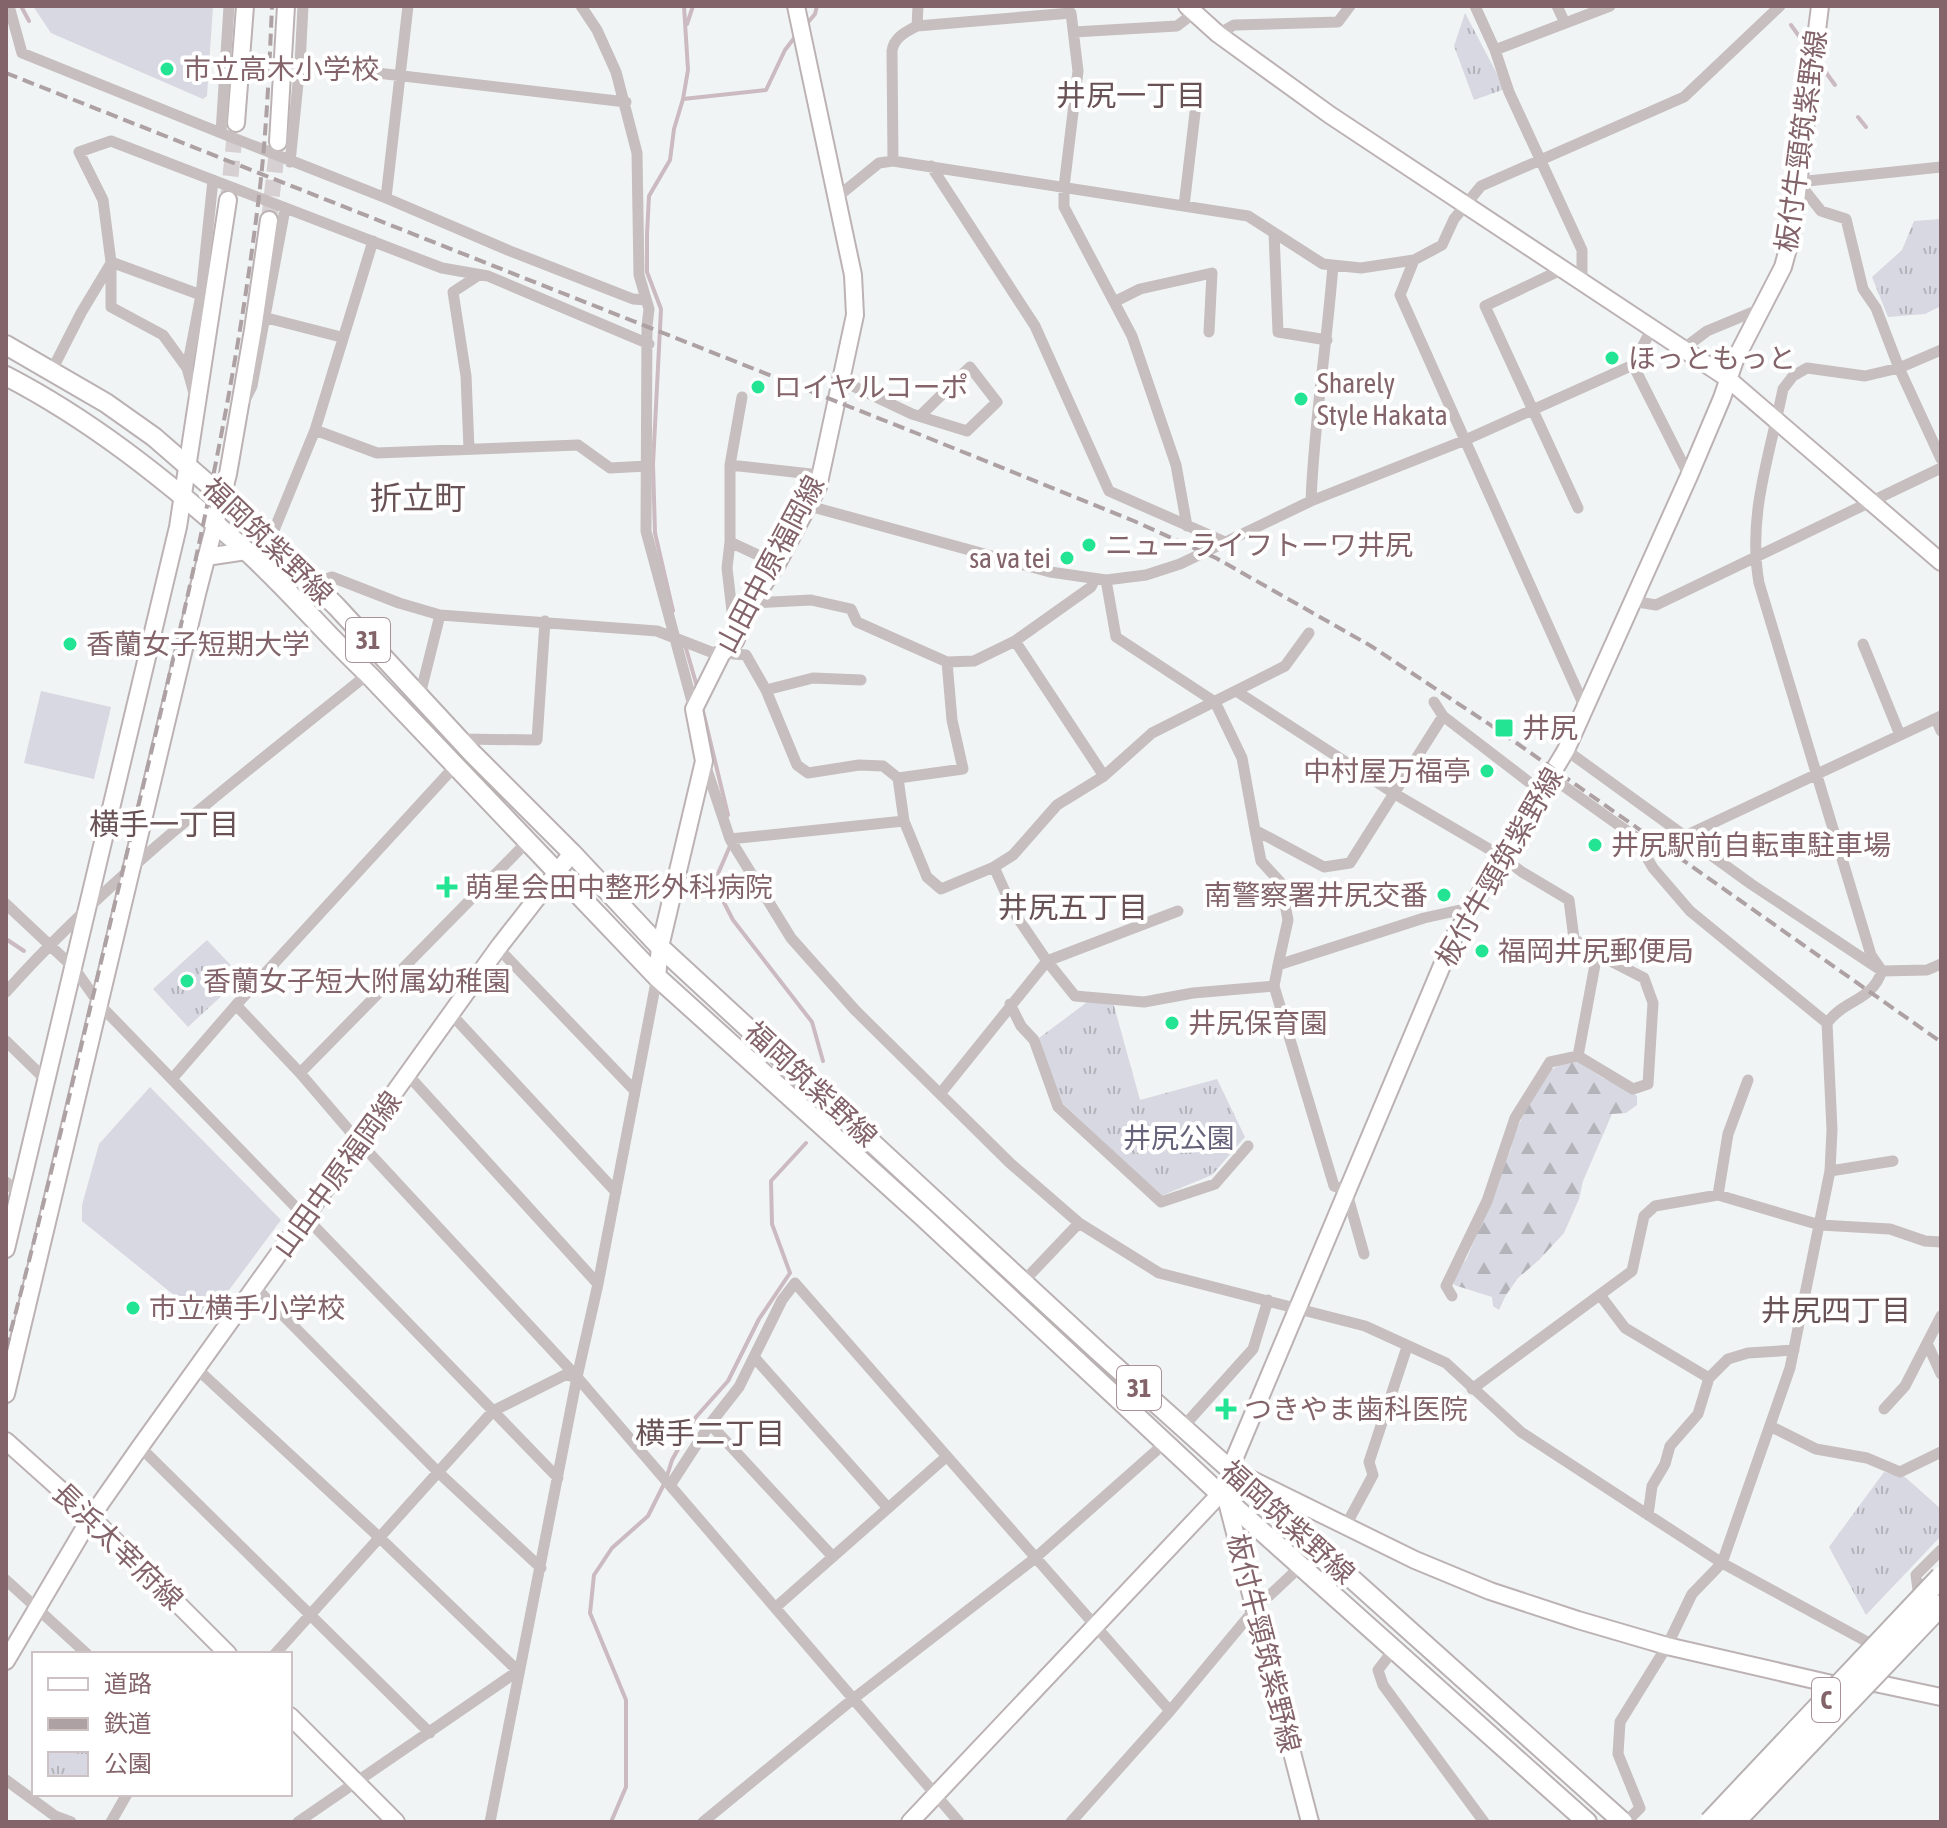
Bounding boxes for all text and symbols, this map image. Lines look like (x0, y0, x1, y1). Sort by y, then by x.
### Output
street label: 板付牛頸筑紫野線 (1770, 28, 1832, 254)
place label: 市立高木小学校 (183, 53, 379, 85)
marker: 市立高木小学校 (158, 60, 176, 78)
district label: 井尻一丁目 (1056, 78, 1206, 112)
place label: ほっともっと (1628, 342, 1796, 374)
marker: ほっともっと (1603, 349, 1621, 367)
place label: Sharely Style Hakata (1317, 367, 1448, 431)
place label: ロイヤルコーポ (774, 371, 969, 403)
marker: ロイヤルコーポ (749, 378, 767, 396)
marker: Sharely Style Hakata (1292, 390, 1310, 408)
street label: 山田中原福岡線 (710, 470, 830, 658)
street label: 福岡筑紫野線 (196, 471, 340, 611)
district label: 折立町 (370, 479, 466, 516)
place label: ニューライフトーワ井尻 (1105, 529, 1413, 561)
marker: ニューライフトーワ井尻 (1080, 536, 1098, 554)
place label: sa va tei (969, 542, 1051, 574)
marker: sa va tei (1058, 549, 1076, 567)
road number: 31 (346, 618, 390, 662)
place label: 香蘭女子短期大学 (86, 628, 310, 660)
marker: 香蘭女子短期大学 (61, 635, 79, 653)
place label: 井尻 (1522, 712, 1578, 744)
marker: 井尻 (1493, 717, 1515, 739)
place label: 中村屋万福亭 (1303, 755, 1471, 787)
street label: 板付牛頸筑紫野線 (1429, 762, 1569, 972)
marker: 中村屋万福亭 (1478, 762, 1496, 780)
district label: 横手一丁目 (89, 807, 239, 841)
place label: 井尻駅前自転車駐車場 (1611, 829, 1891, 861)
marker: 井尻駅前自転車駐車場 (1586, 836, 1604, 854)
place label: 萌星会田中整形外科病院 (465, 871, 773, 903)
marker: 萌星会田中整形外科病院 (436, 876, 458, 898)
place label: 南警察署井尻交番 (1204, 879, 1428, 911)
marker: 南警察署井尻交番 (1435, 886, 1453, 904)
district label: 井尻五丁目 (998, 890, 1148, 924)
place label: 福岡井尻郵便局 (1498, 935, 1694, 967)
marker: 福岡井尻郵便局 (1473, 942, 1491, 960)
place label: 香蘭女子短大附属幼稚園 (203, 965, 511, 997)
marker: 香蘭女子短大附属幼稚園 (178, 972, 196, 990)
place label: 井尻保育園 (1188, 1007, 1328, 1039)
marker: 井尻保育園 (1163, 1014, 1181, 1032)
street label: 福岡筑紫野線 (739, 1015, 883, 1153)
street label: 山田中原福岡線 (266, 1085, 408, 1263)
park label: 井尻公園 (1123, 1122, 1235, 1154)
place label: 市立横手小学校 (149, 1292, 345, 1324)
district label: 井尻四丁目 (1761, 1293, 1911, 1327)
marker: 市立横手小学校 (124, 1299, 142, 1317)
road number: 31 (1117, 1366, 1161, 1410)
place label: つきやま歯科医院 (1244, 1393, 1468, 1425)
marker: つきやま歯科医院 (1215, 1398, 1237, 1420)
district label: 横手二丁目 (635, 1416, 785, 1450)
street label: 福岡筑紫野線 (1215, 1454, 1361, 1590)
street label: 長浜太宰府線 (46, 1476, 190, 1616)
street label: 板付牛頸筑紫野線 (1221, 1530, 1307, 1756)
legend (32, 1652, 292, 1796)
text: 道路 (104, 1670, 152, 1697)
road number: C (1812, 1678, 1840, 1722)
text: 鉄道 (104, 1710, 152, 1737)
text: 公園 (104, 1750, 152, 1777)

